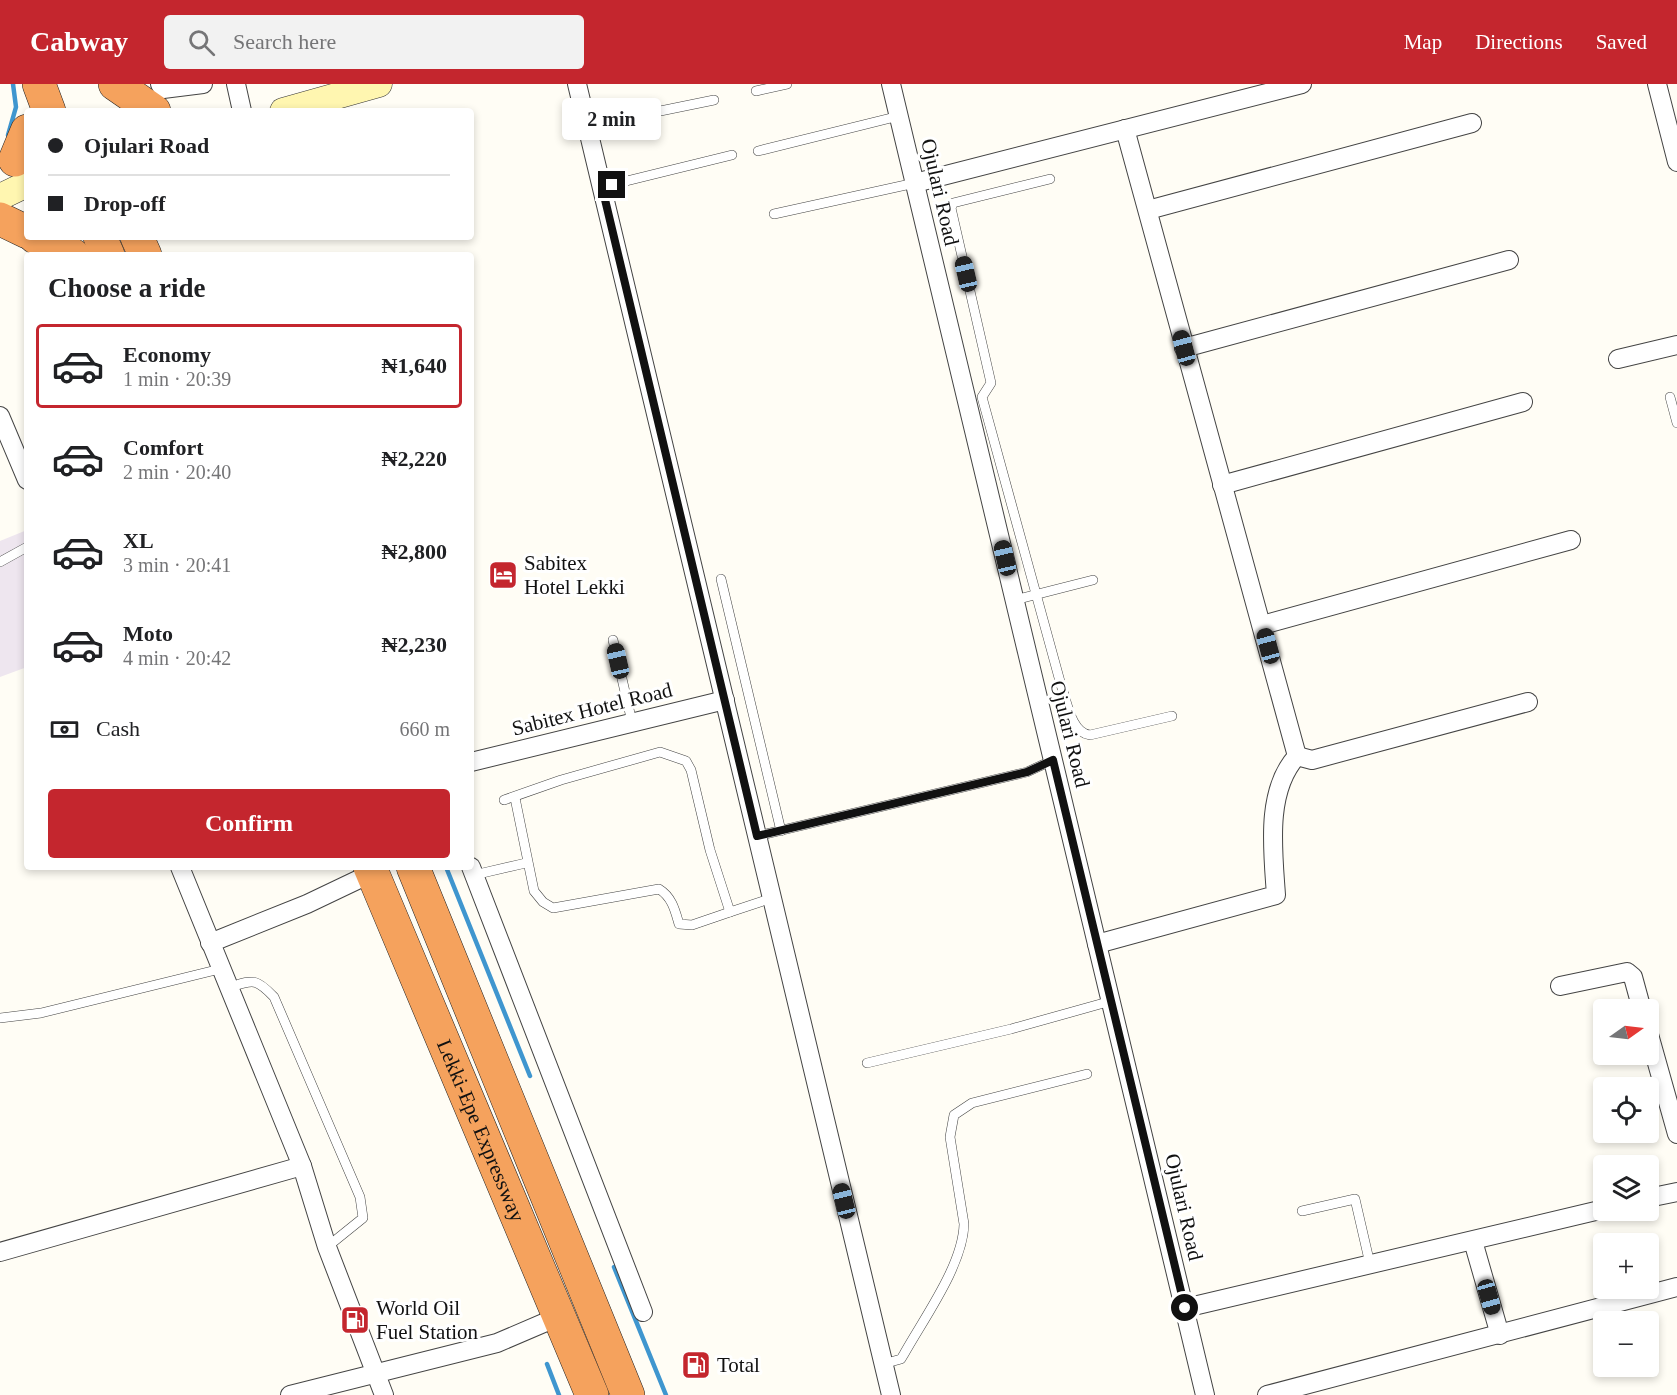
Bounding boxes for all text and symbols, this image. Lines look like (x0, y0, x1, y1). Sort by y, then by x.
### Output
search box (164, 15, 584, 69)
text: Cabway (30, 26, 128, 57)
icon: search (185, 26, 218, 59)
text: Search here (233, 29, 336, 54)
text: Map (1404, 30, 1442, 54)
text: Directions (1475, 30, 1563, 54)
text: Saved (1596, 30, 1647, 54)
callout: 2 min (562, 98, 662, 140)
text: 2 min (587, 108, 636, 130)
text: Ojulari Road (84, 133, 209, 158)
street label: Ojulari Road (916, 136, 964, 248)
route end (598, 171, 625, 198)
text: Drop-off (84, 191, 165, 216)
car (953, 254, 979, 294)
text: Choose a ride (48, 273, 206, 303)
car (1171, 328, 1197, 368)
icon: car (51, 339, 105, 393)
text: Economy (123, 342, 211, 367)
text: ₦1,640 (382, 353, 447, 378)
text: 1 min · 20:39 (123, 368, 231, 390)
icon: car (51, 432, 105, 486)
text: Comfort (123, 435, 204, 460)
text: ₦2,220 (382, 446, 447, 471)
text: 2 min · 20:40 (123, 461, 231, 483)
icon: car (51, 525, 105, 579)
text: XL (123, 528, 154, 553)
car (992, 538, 1018, 578)
text: ₦2,800 (382, 539, 447, 564)
place label: Sabitex Hotel Lekki (524, 551, 625, 599)
text: 3 min · 20:41 (123, 554, 231, 576)
hotel icon: Sabitex Hotel Lekki (487, 559, 519, 591)
icon: car (51, 618, 105, 672)
text: Moto (123, 621, 173, 646)
car (1255, 626, 1281, 666)
text: ₦2,230 (382, 632, 447, 657)
car (605, 641, 631, 681)
text: 4 min · 20:42 (123, 647, 231, 669)
street label: Sabitex Hotel Road (509, 677, 675, 741)
street label: Ojulari Road (1045, 678, 1095, 790)
icon: cash (48, 713, 81, 746)
text: Cash (96, 716, 140, 741)
text: 660 m (399, 718, 450, 740)
button: Confirm (48, 789, 450, 858)
north arrow (1593, 999, 1659, 1065)
map controls (1593, 999, 1659, 1377)
street label: Lekki-Epe Expressway (432, 1036, 530, 1226)
button: locate (1593, 1077, 1659, 1143)
street label: Ojulari Road (1160, 1151, 1208, 1263)
button: layers (1593, 1155, 1659, 1221)
car (831, 1181, 857, 1221)
button: + (1593, 1233, 1659, 1299)
car (1475, 1277, 1503, 1317)
route start (1171, 1294, 1198, 1321)
place label: World Oil Fuel Station (376, 1296, 479, 1344)
fuel station icon: World Oil Fuel Station (339, 1304, 371, 1336)
button: − (1593, 1311, 1659, 1377)
fuel station icon: Total (680, 1349, 712, 1381)
place label: Total (717, 1353, 760, 1377)

